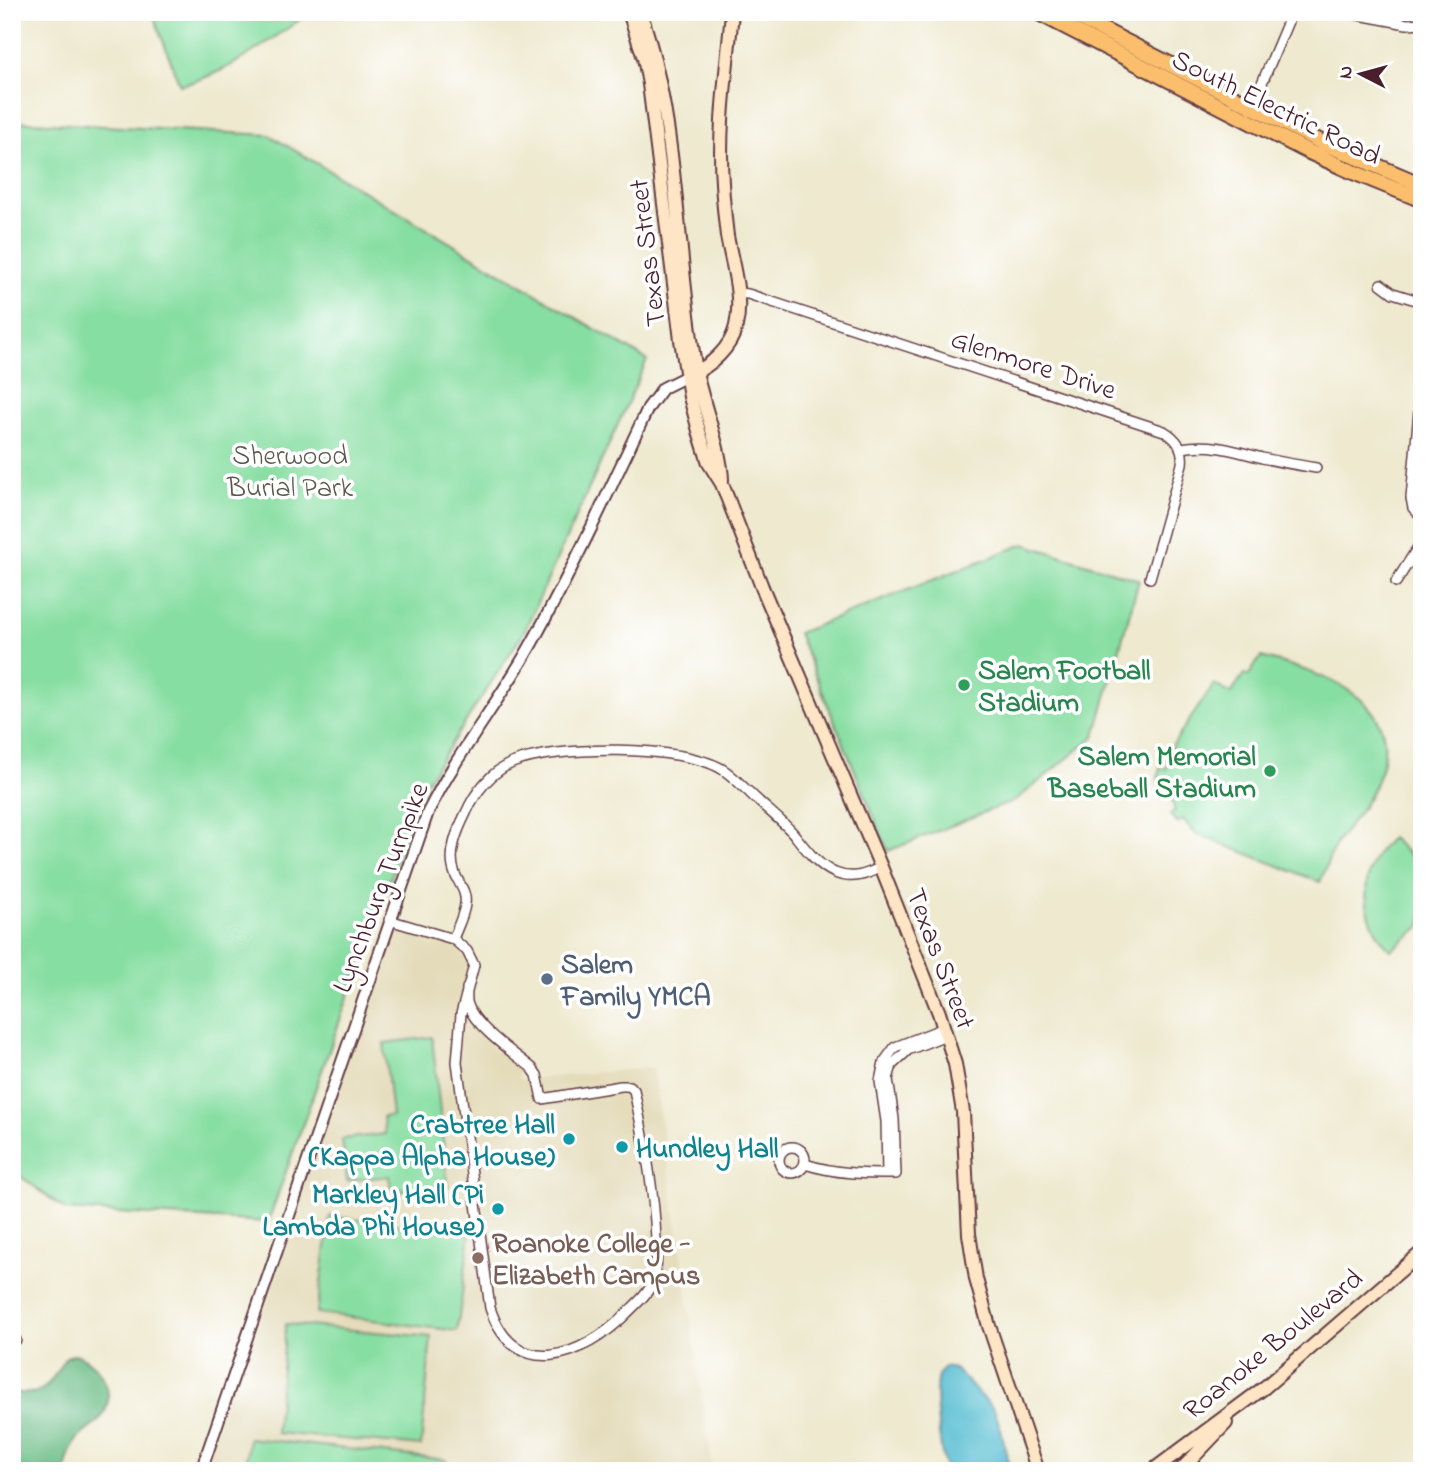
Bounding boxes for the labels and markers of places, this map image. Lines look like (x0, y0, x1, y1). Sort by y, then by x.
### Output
place label: Salem Football Stadium (978, 652, 1151, 725)
marker: Salem Football Stadium (956, 677, 972, 693)
place label: Salem Memorial Baseball Stadium (1046, 738, 1256, 811)
marker: Salem Memorial Baseball Stadium (1262, 763, 1278, 779)
place label: Salem Family YMCA (559, 946, 711, 1019)
marker: Salem Family YMCA (539, 971, 555, 987)
place label: Crabtree Hall (Kappa Alpha House) (308, 1106, 556, 1179)
place label: Hundley Hall (636, 1130, 779, 1171)
marker: Crabtree Hall (Kappa Alpha House) (561, 1131, 577, 1147)
marker: Hundley Hall (614, 1139, 630, 1155)
place label: Markley Hall (Pi Lambda Phi House) (263, 1176, 485, 1249)
marker: Markley Hall (Pi Lambda Phi House) (490, 1201, 506, 1217)
place label: Roanoke College - Elizabeth Campus (492, 1225, 700, 1298)
marker: Roanoke College - Elizabeth Campus (470, 1250, 486, 1266)

